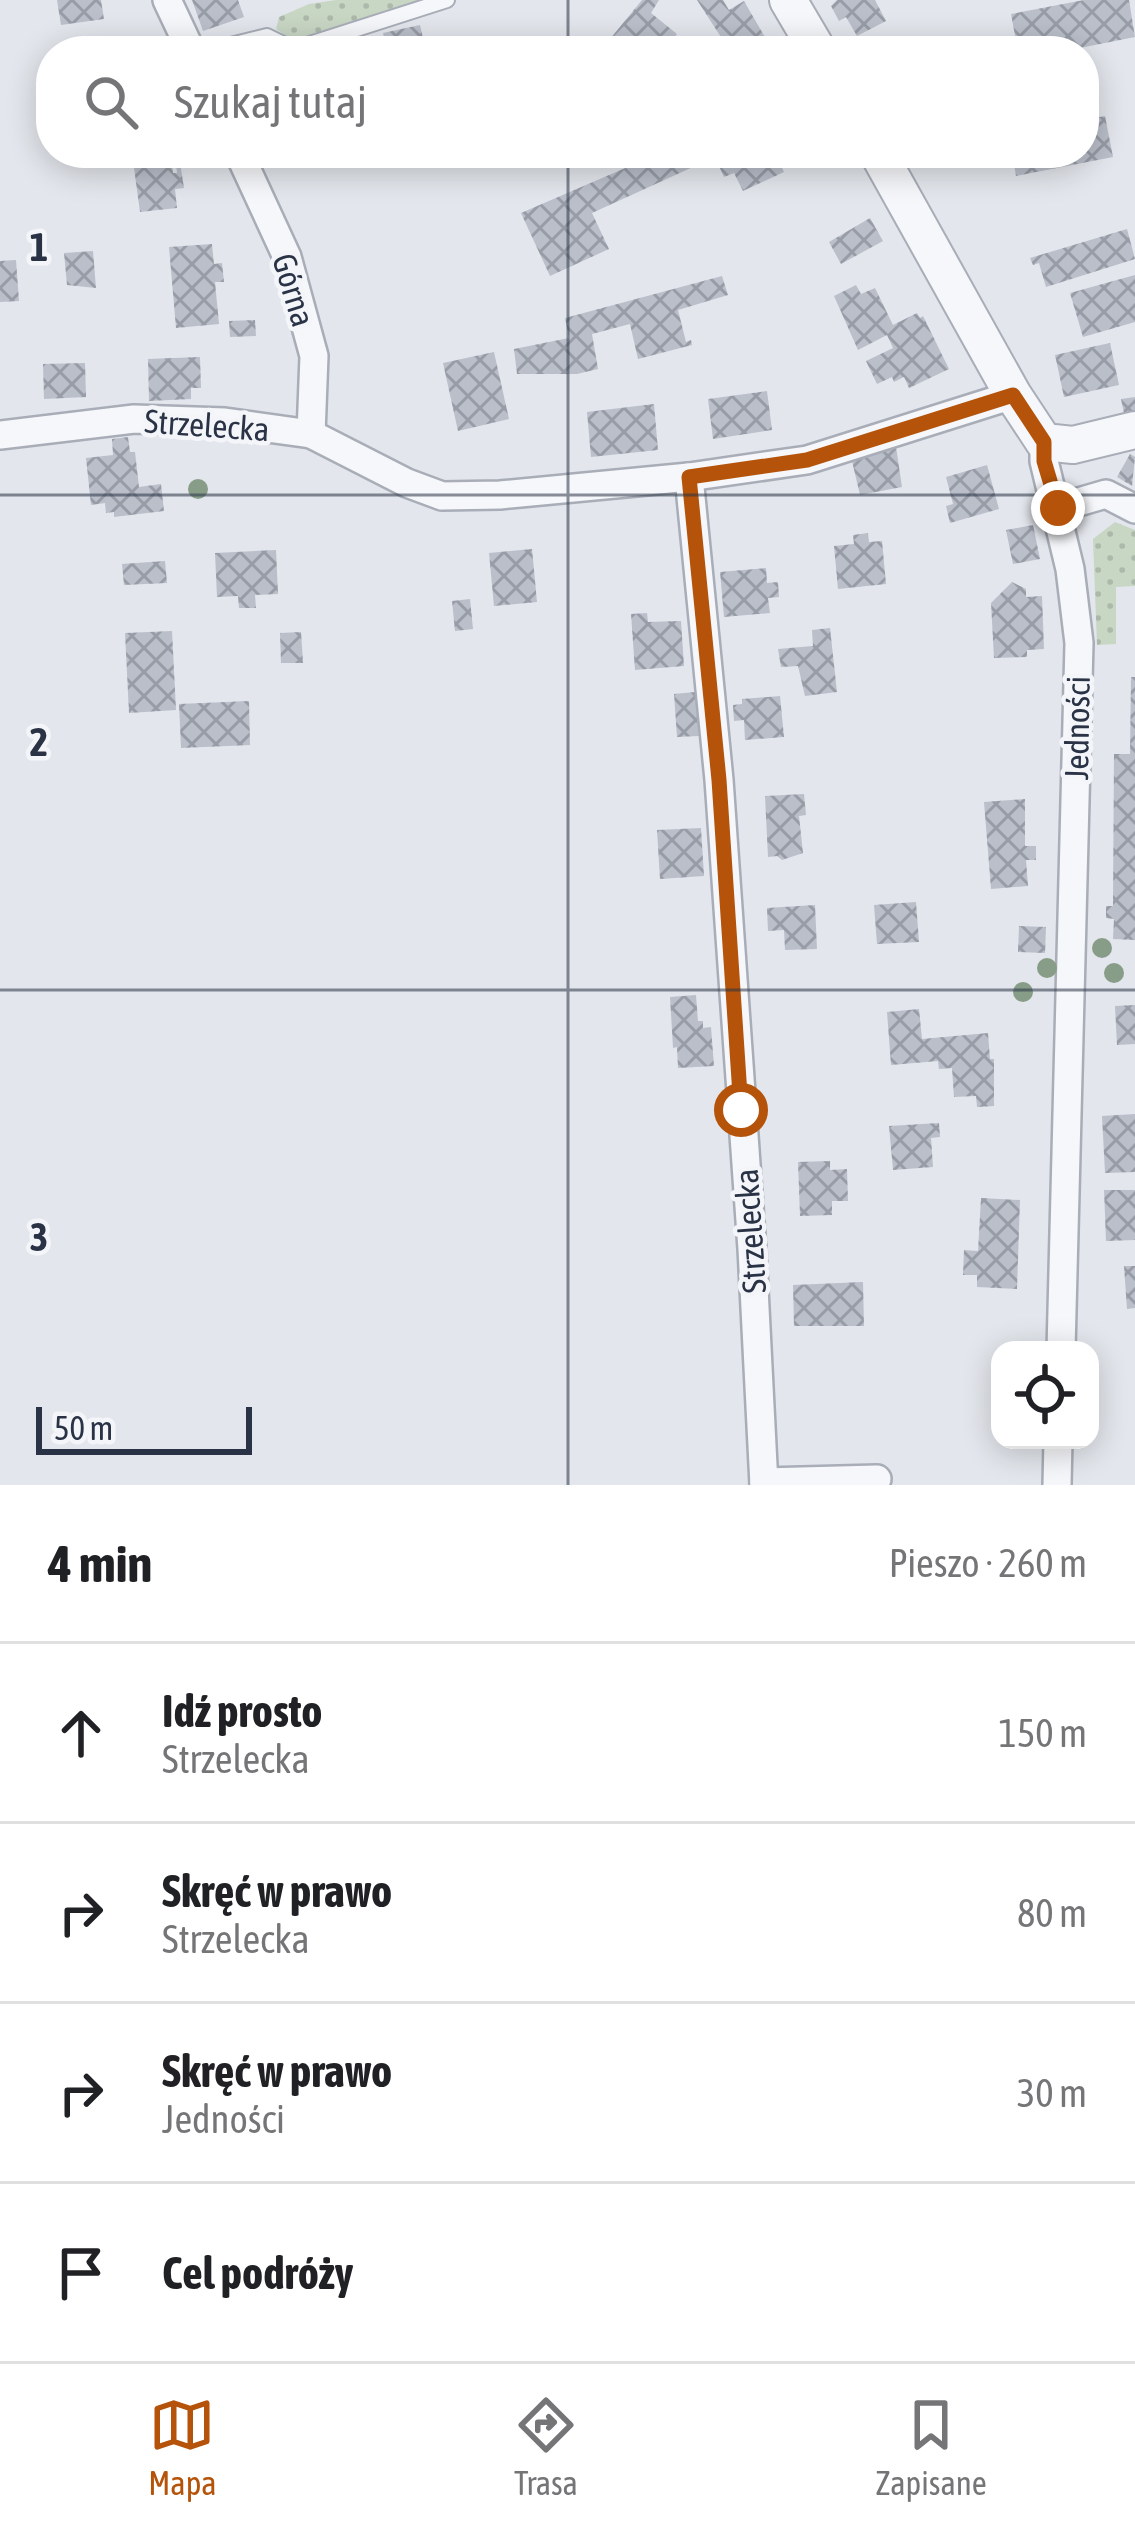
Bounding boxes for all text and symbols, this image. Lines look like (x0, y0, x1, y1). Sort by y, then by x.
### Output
search box (36, 36, 1099, 168)
icon: search (78, 69, 144, 135)
text: Szukaj tutaj (174, 76, 367, 128)
text: 1 (30, 225, 48, 269)
street label: Górna (265, 249, 323, 331)
street label: Strzelecka (143, 402, 271, 448)
route end (1031, 481, 1085, 535)
street label: Jedności (1057, 676, 1097, 780)
text: 2 (30, 720, 48, 764)
route start (714, 1083, 768, 1137)
street label: Strzelecka (727, 1167, 773, 1295)
text: 3 (30, 1215, 48, 1259)
map controls (991, 1341, 1099, 1449)
button: locate (991, 1341, 1099, 1449)
scale bar (36, 1401, 252, 1454)
text: 50 m (54, 1409, 113, 1447)
text: 4 min (48, 1534, 152, 1593)
text: Pieszo · 260 m (889, 1541, 1087, 1585)
text: Idź prosto (162, 1685, 322, 1737)
icon: ahead (48, 1700, 114, 1766)
text: 150 m (999, 1711, 1087, 1755)
text: Strzelecka (162, 1737, 310, 1781)
text: Skręć w prawo (162, 1865, 392, 1917)
icon: right (48, 1880, 114, 1946)
text: 80 m (1017, 1891, 1087, 1935)
text: Strzelecka (162, 1917, 310, 1961)
text: Skręć w prawo (162, 2045, 392, 2097)
icon: right (48, 2060, 114, 2126)
text: 30 m (1017, 2071, 1087, 2115)
text: Jedności (162, 2097, 285, 2141)
icon: arrive (48, 2240, 114, 2306)
text: Cel podróży (162, 2247, 353, 2299)
tab: Mapa (148, 2392, 217, 2502)
tab: Trasa (513, 2392, 579, 2502)
tab: Zapisane (875, 2392, 987, 2502)

